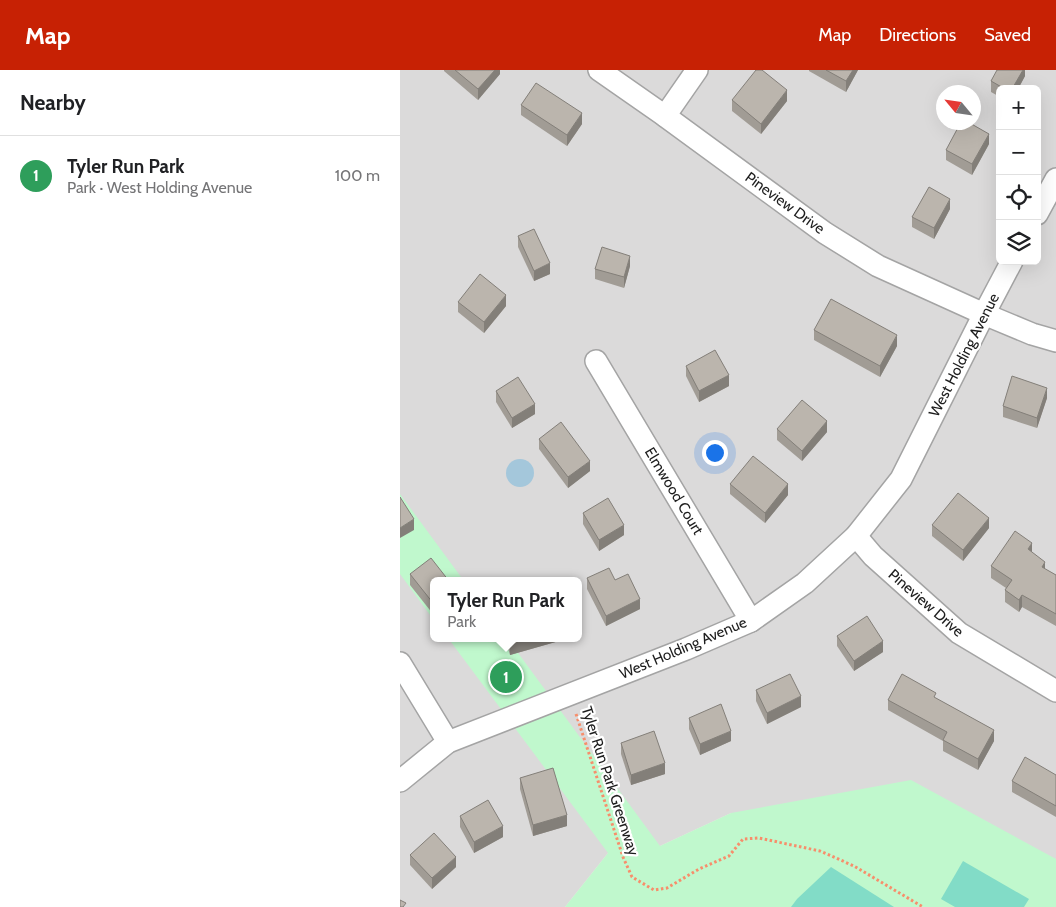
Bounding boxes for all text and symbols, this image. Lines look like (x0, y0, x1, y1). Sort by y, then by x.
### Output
text: Map (25, 21, 71, 50)
text: Map (818, 24, 851, 46)
text: Directions (879, 24, 956, 46)
text: Saved (984, 24, 1031, 46)
north arrow (936, 85, 981, 130)
map controls (996, 85, 1041, 265)
button: + (996, 85, 1041, 130)
text: Nearby (20, 90, 86, 115)
button: − (996, 130, 1041, 175)
text: Tyler Run Park (67, 155, 184, 178)
text: 1 (33, 166, 39, 185)
text: 100 m (335, 166, 380, 185)
street label: Pineview Drive (742, 168, 828, 238)
button: locate (996, 175, 1041, 220)
text: Park · West Holding Avenue (67, 178, 252, 197)
button: layers (996, 220, 1041, 265)
street label: West Holding Avenue (925, 290, 1003, 420)
your location (702, 440, 728, 466)
street label: Elmwood Court (641, 444, 707, 538)
street label: Pineview Drive (885, 565, 968, 641)
popup (430, 577, 582, 642)
text: Tyler Run Park (447, 589, 565, 612)
text: Park (447, 612, 476, 631)
street label: West Holding Avenue (617, 613, 750, 683)
pin: 1 (490, 658, 522, 696)
street label: Tyler Run Park Greenway (577, 704, 643, 858)

